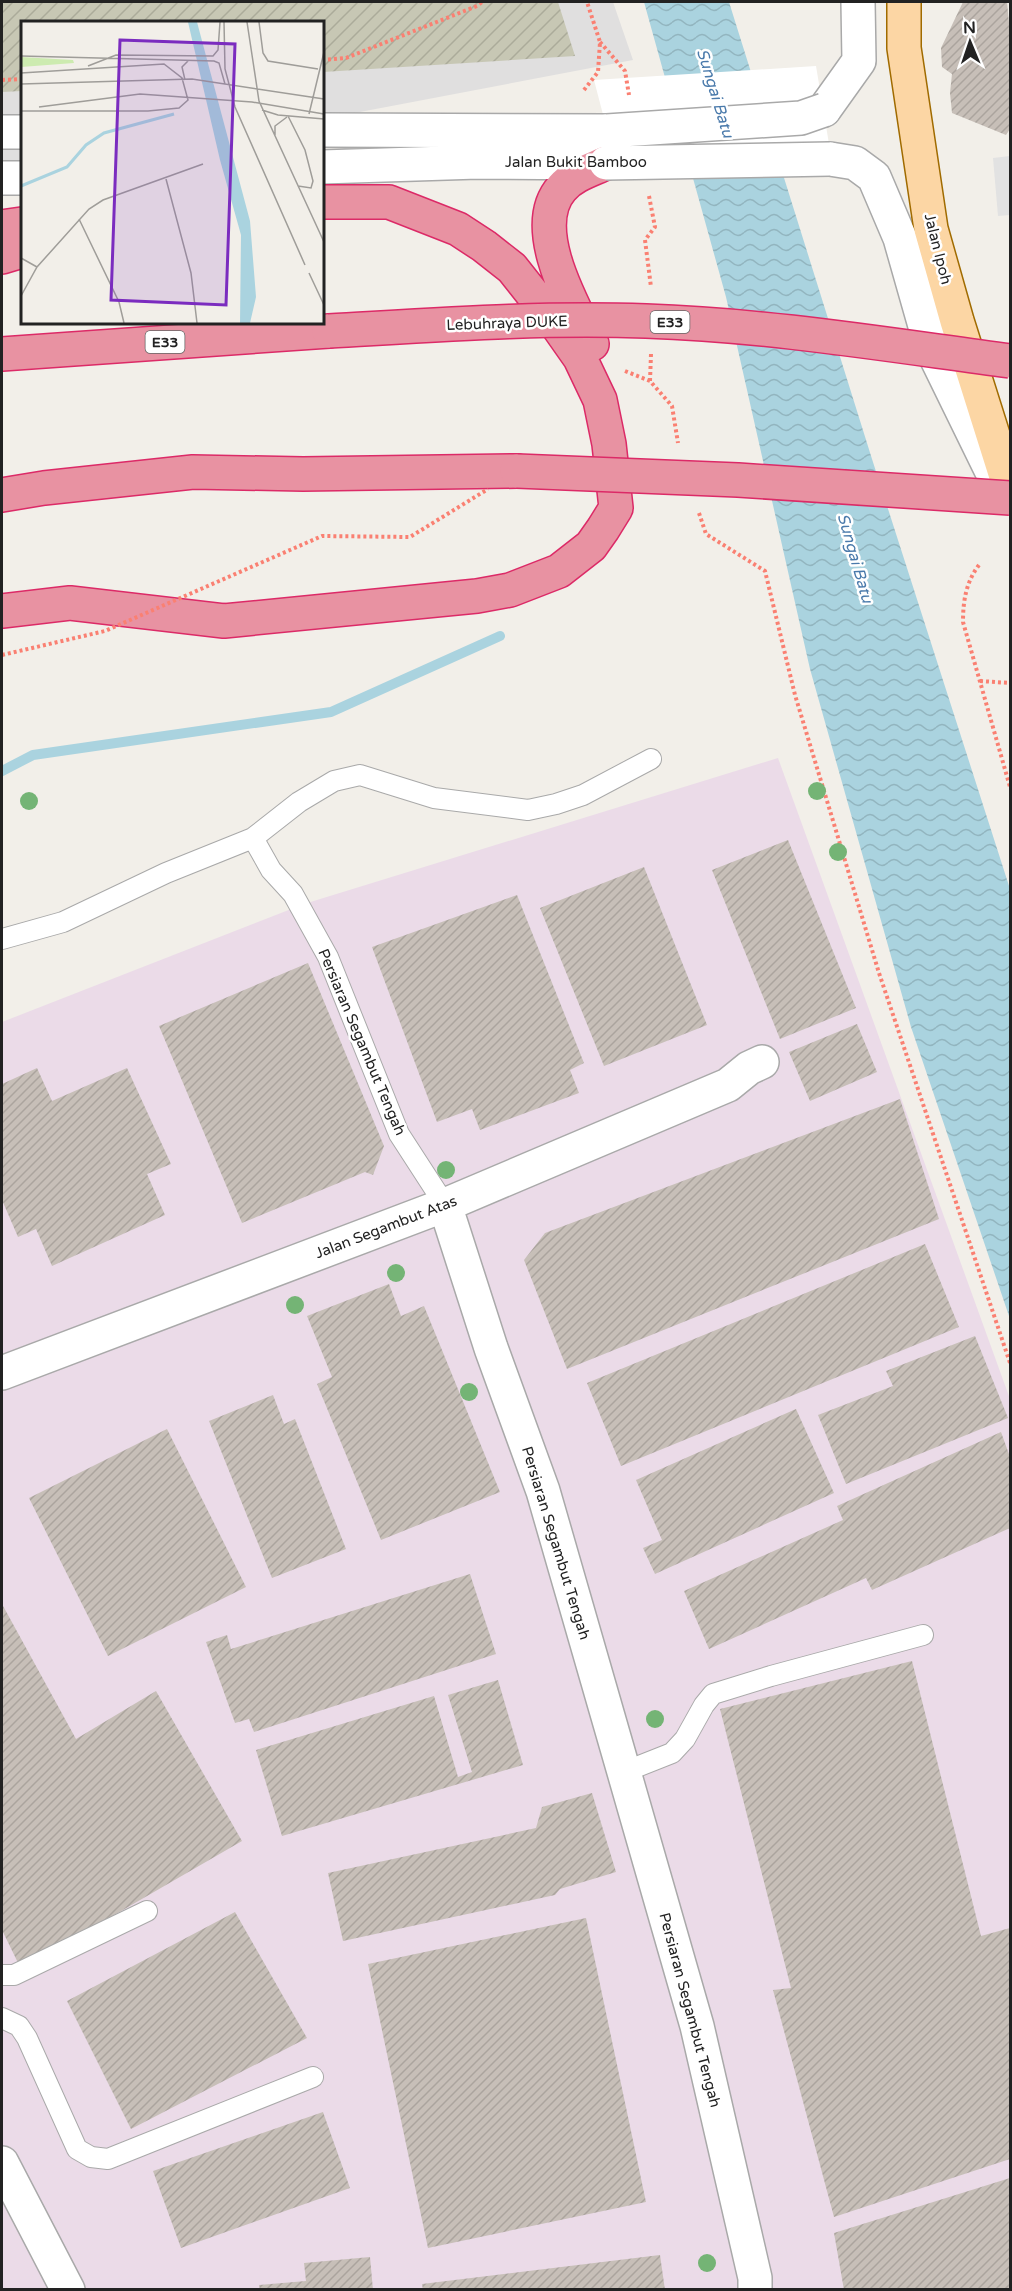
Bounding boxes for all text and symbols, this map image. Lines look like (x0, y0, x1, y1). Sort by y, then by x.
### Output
north arrow (940, 12, 1000, 72)
text: N (963, 18, 976, 38)
inset map (21, 21, 324, 324)
water label: Sungai Batu (692, 46, 738, 141)
street label: Jalan Bukit Bamboo (505, 153, 647, 171)
street label: Jalan Ipoh (921, 212, 955, 286)
road number: E33 (650, 311, 690, 333)
street label: Lebuhraya DUKE (446, 312, 568, 334)
road number: E33 (146, 331, 184, 353)
water label: Sungai Batu (833, 511, 878, 607)
street label: Persiaran Segambut Tengah (314, 946, 410, 1138)
street label: Jalan Segambut Atas (313, 1192, 459, 1262)
street label: Persiaran Segambut Tengah (518, 1444, 594, 1642)
street label: Persiaran Segambut Tengah (655, 1911, 725, 2109)

